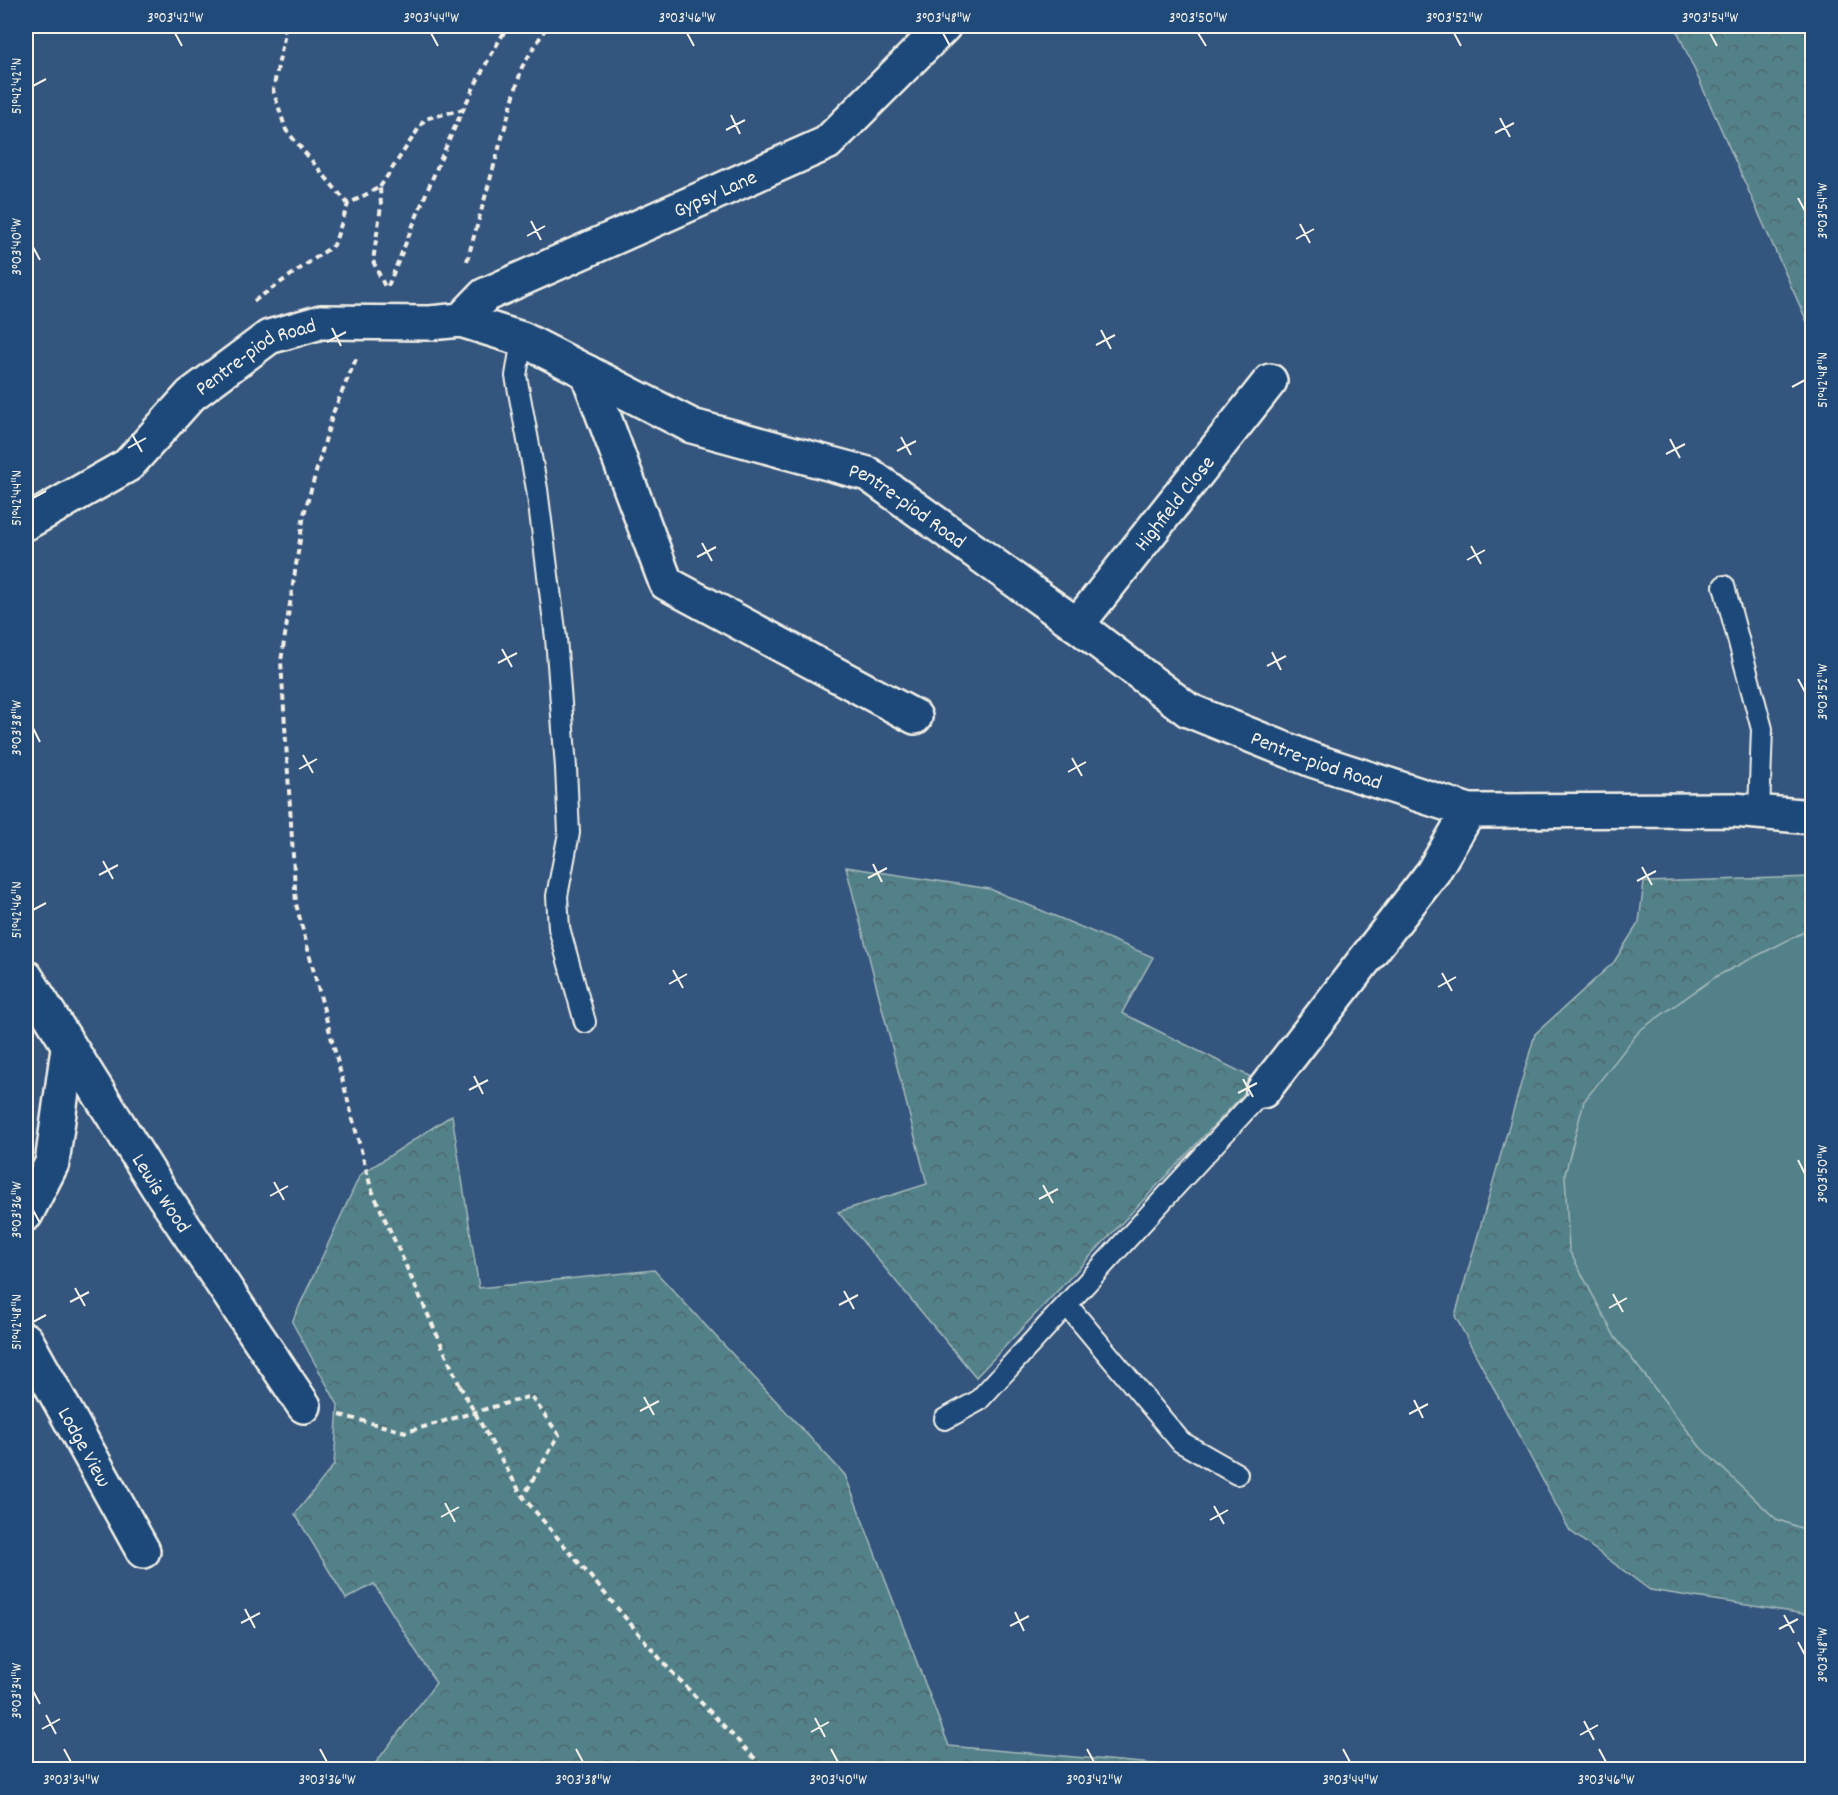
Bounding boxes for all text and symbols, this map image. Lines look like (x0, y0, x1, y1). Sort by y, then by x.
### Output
text: 3°03'42"W (147, 8, 203, 30)
text: 3°03'44"W (403, 8, 459, 30)
text: 3°03'46"W (659, 8, 716, 30)
text: 3°03'48"W (915, 8, 971, 30)
text: 3°03'50"W (1169, 8, 1228, 30)
text: 3°03'52"W (1426, 8, 1483, 30)
text: 3°03'54"W (1682, 8, 1739, 30)
text: 51°42'42"N (7, 58, 29, 114)
street label: Gypsy Lane (669, 164, 762, 227)
text: 3°03'54"W (1813, 182, 1835, 239)
text: 3°03'40"W (7, 218, 29, 276)
street label: Pentre-piod Road (190, 312, 320, 405)
text: 51°42'48"N (1813, 352, 1835, 408)
street label: Highfield Close (1129, 450, 1224, 559)
street label: Pentre-piod Road (845, 457, 971, 558)
text: 51°42'44"N (7, 470, 29, 526)
text: 3°03'52"W (1813, 663, 1835, 720)
text: 3°03'38"W (7, 700, 29, 756)
street label: Pentre-piod Road (1245, 725, 1385, 800)
text: 51°42'46"N (7, 881, 29, 939)
text: 3°03'50"W (1813, 1144, 1835, 1203)
street label: Lewis Wood (122, 1149, 196, 1240)
text: 3°03'36"W (7, 1181, 29, 1239)
text: 51°42'48"N (7, 1294, 29, 1350)
street label: Lodge View (48, 1402, 117, 1494)
text: 3°03'48"W (1813, 1627, 1835, 1683)
text: 3°03'34"W (7, 1663, 29, 1719)
text: 3°03'34"W (43, 1770, 99, 1792)
text: 3°03'36"W (298, 1770, 356, 1792)
text: 3°03'38"W (555, 1770, 611, 1792)
text: 3°03'40"W (809, 1770, 867, 1792)
text: 3°03'42"W (1066, 1770, 1122, 1792)
text: 3°03'44"W (1322, 1770, 1378, 1792)
text: 3°03'46"W (1578, 1770, 1635, 1792)

